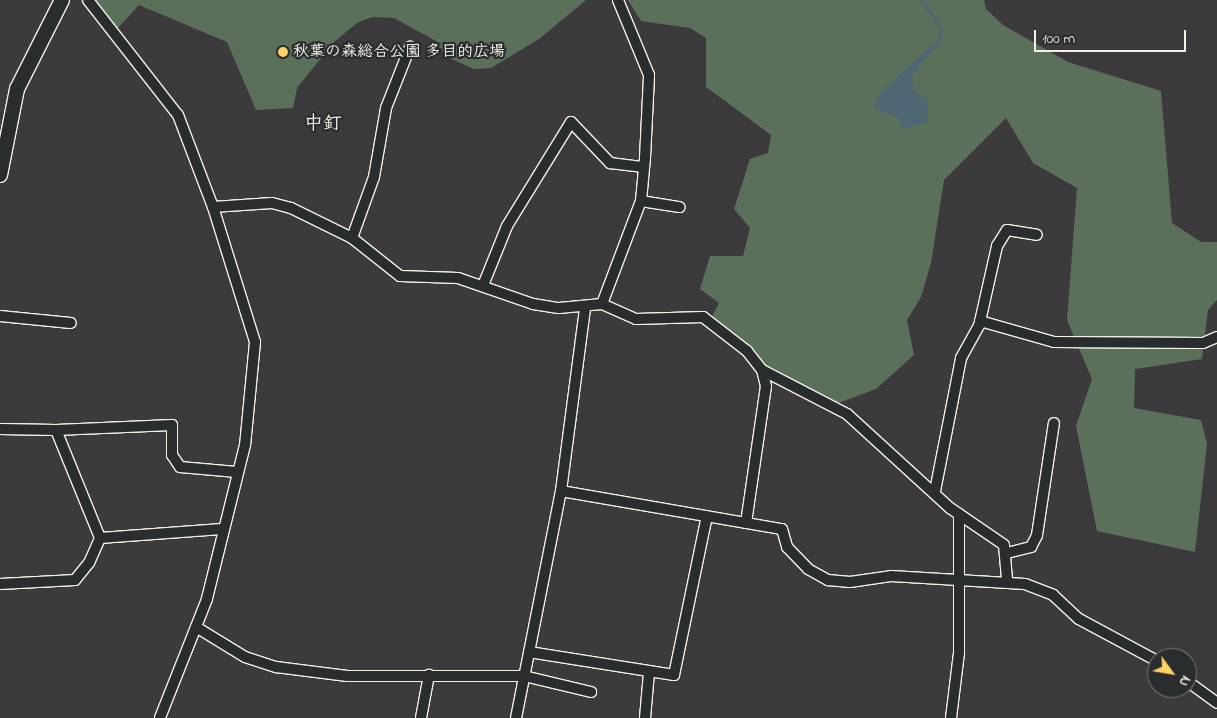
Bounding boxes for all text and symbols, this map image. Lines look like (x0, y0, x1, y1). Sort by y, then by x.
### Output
scale bar (1037, 20, 1190, 52)
text: 100 m (1042, 28, 1075, 50)
place label: 秋葉の森総合公園 多目的広場 (293, 42, 505, 62)
marker: 秋葉の森総合公園 多目的広場 (277, 46, 289, 58)
district label: 中釘 (304, 114, 342, 136)
north arrow (1147, 648, 1197, 698)
text: N (1173, 671, 1196, 690)

